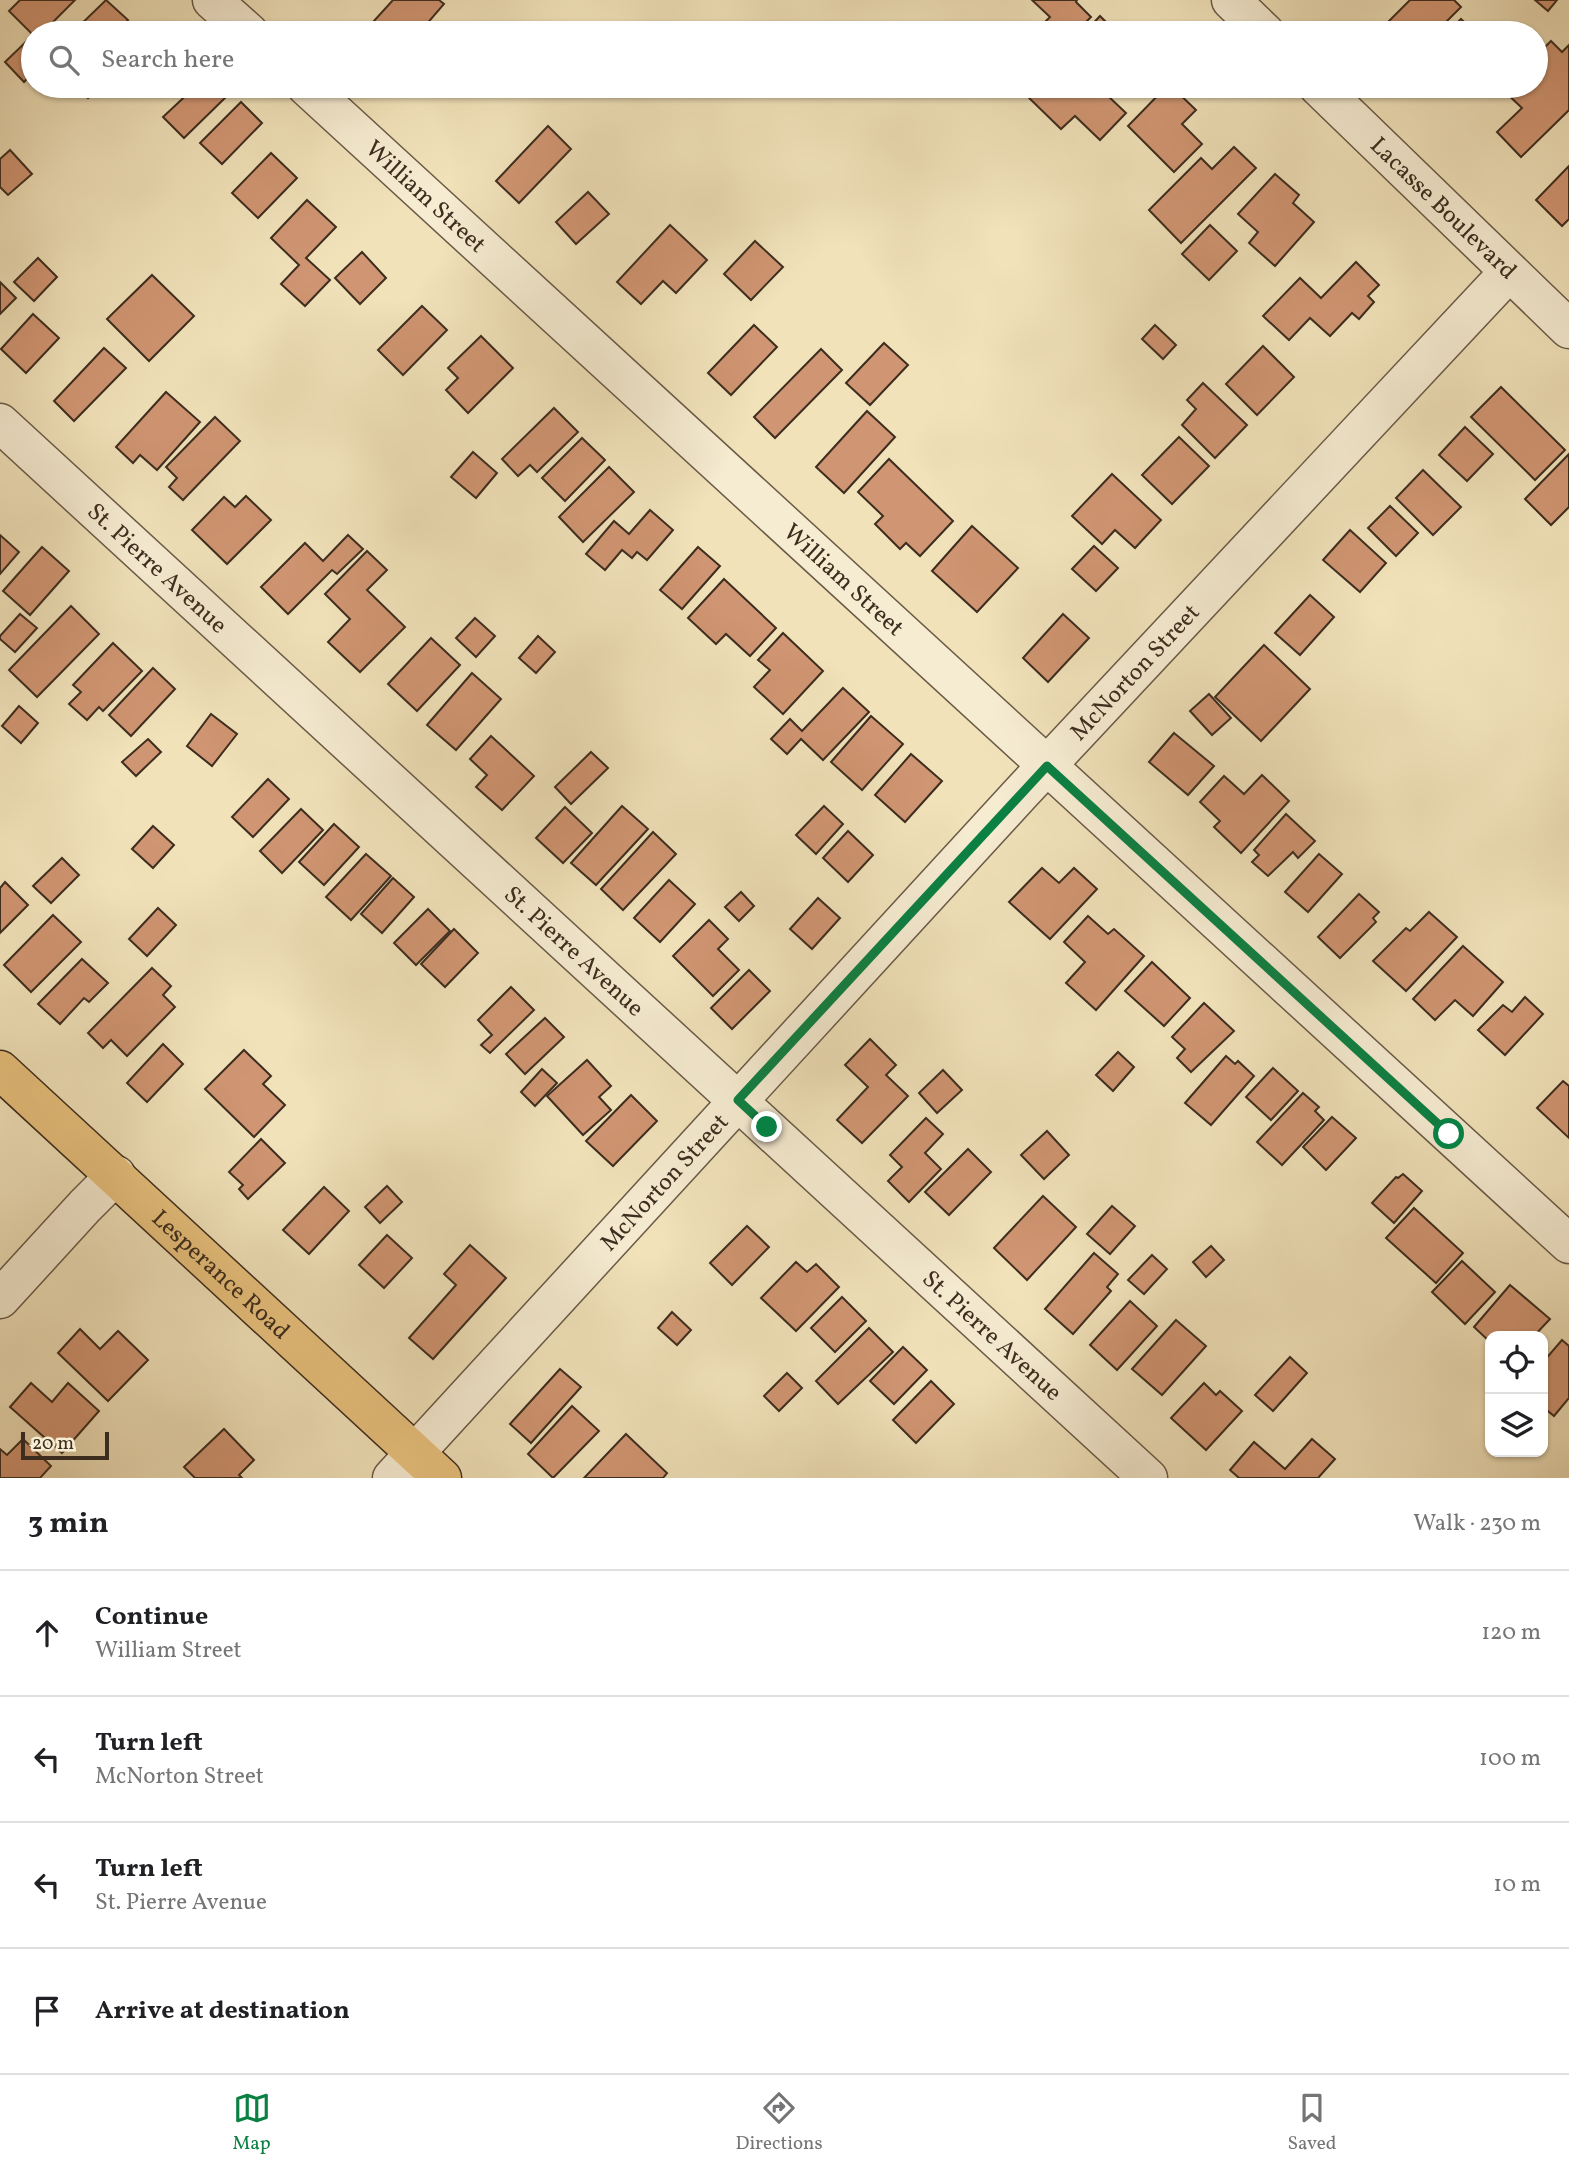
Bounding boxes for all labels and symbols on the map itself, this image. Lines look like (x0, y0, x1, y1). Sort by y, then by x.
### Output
street label: Lacasse Boulevard (1361, 130, 1523, 288)
street label: William Street (357, 133, 493, 262)
street label: St. Pierre Avenue (79, 496, 234, 643)
street label: William Street (775, 517, 911, 645)
street label: McNorton Street (1063, 597, 1209, 749)
street label: St. Pierre Avenue (495, 879, 651, 1026)
street label: McNorton Street (593, 1107, 738, 1260)
route end (751, 1111, 782, 1142)
route start (1433, 1118, 1464, 1149)
street label: Lesperance Road (143, 1203, 297, 1348)
street label: St. Pierre Avenue (914, 1263, 1069, 1410)
scale bar (21, 1429, 108, 1461)

